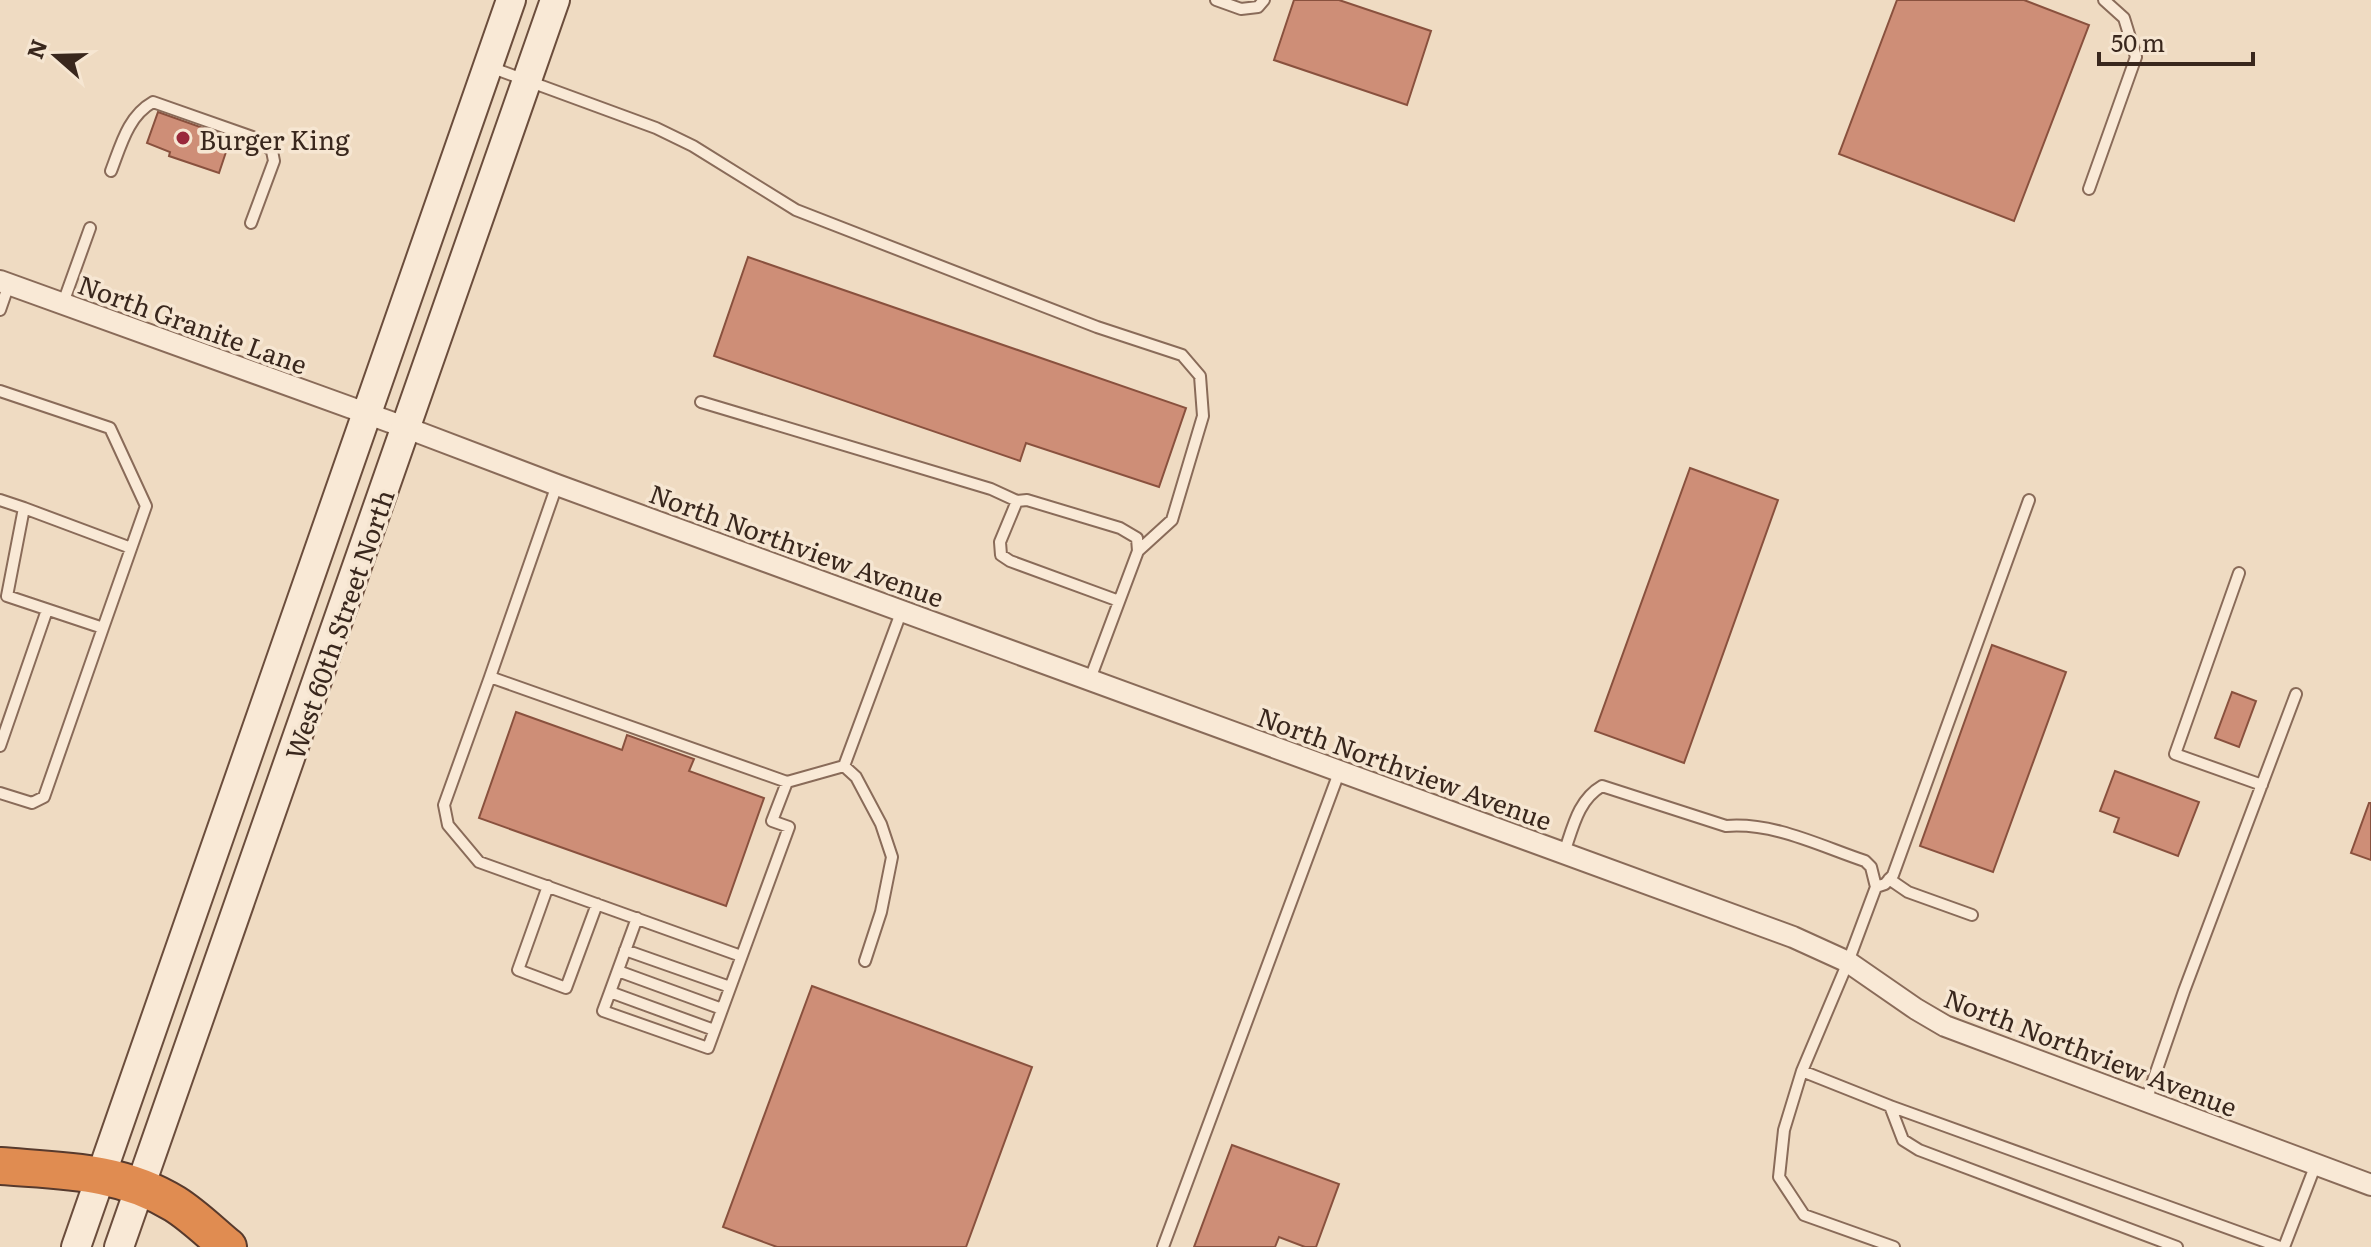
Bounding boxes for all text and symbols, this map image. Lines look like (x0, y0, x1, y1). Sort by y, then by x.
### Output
north arrow (16, 16, 96, 96)
scale bar (2099, 16, 2253, 66)
text: 50 m (2111, 24, 2165, 59)
text: N (17, 34, 54, 63)
place label: Burger King (199, 119, 350, 158)
marker: Burger King (174, 129, 192, 147)
street label: North Granite Lane (73, 263, 313, 383)
street label: North Northview Avenue (644, 472, 950, 616)
street label: West 60th Street North (273, 484, 403, 764)
street label: North Northview Avenue (1252, 695, 1558, 839)
street label: North Northview Avenue (1939, 977, 2243, 1125)

